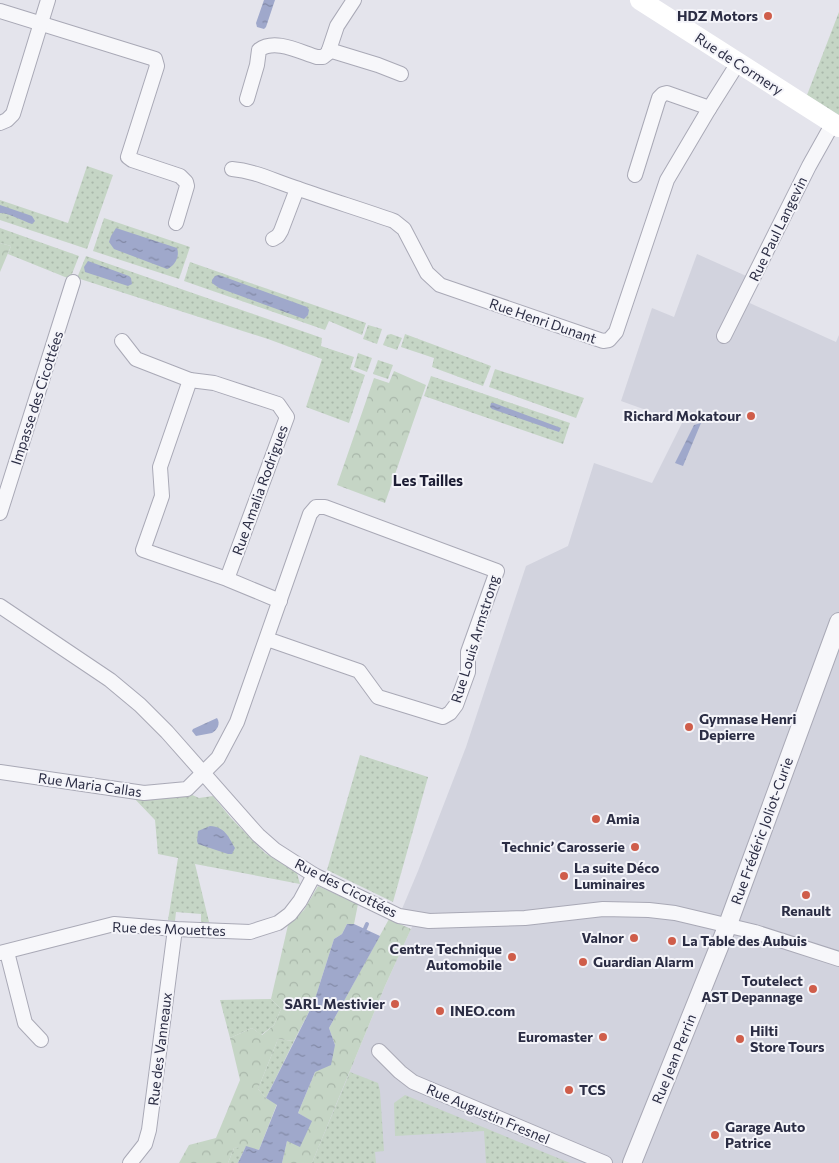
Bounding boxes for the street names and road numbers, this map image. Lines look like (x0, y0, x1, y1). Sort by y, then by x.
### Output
street label: Rue de Cormery (692, 29, 786, 98)
street label: Rue Paul Langevin (745, 174, 810, 284)
street label: Rue Henri Dunant (487, 294, 599, 347)
street label: Impasse des Cicottées (7, 329, 66, 467)
street label: Rue Amalia Rodrigues (228, 422, 291, 557)
street label: Rue Louis Armstrong (447, 572, 502, 705)
street label: Rue Frédéric Joliot-Curie (727, 755, 796, 907)
street label: Rue Maria Callas (37, 769, 143, 800)
street label: Rue des Cicottées (292, 854, 400, 921)
street label: Rue des Mouettes (112, 918, 226, 939)
street label: Rue des Vanneaux (144, 991, 175, 1107)
street label: Rue Jean Perrin (648, 1011, 699, 1106)
street label: Rue Augustin Fresnel (424, 1080, 552, 1147)

